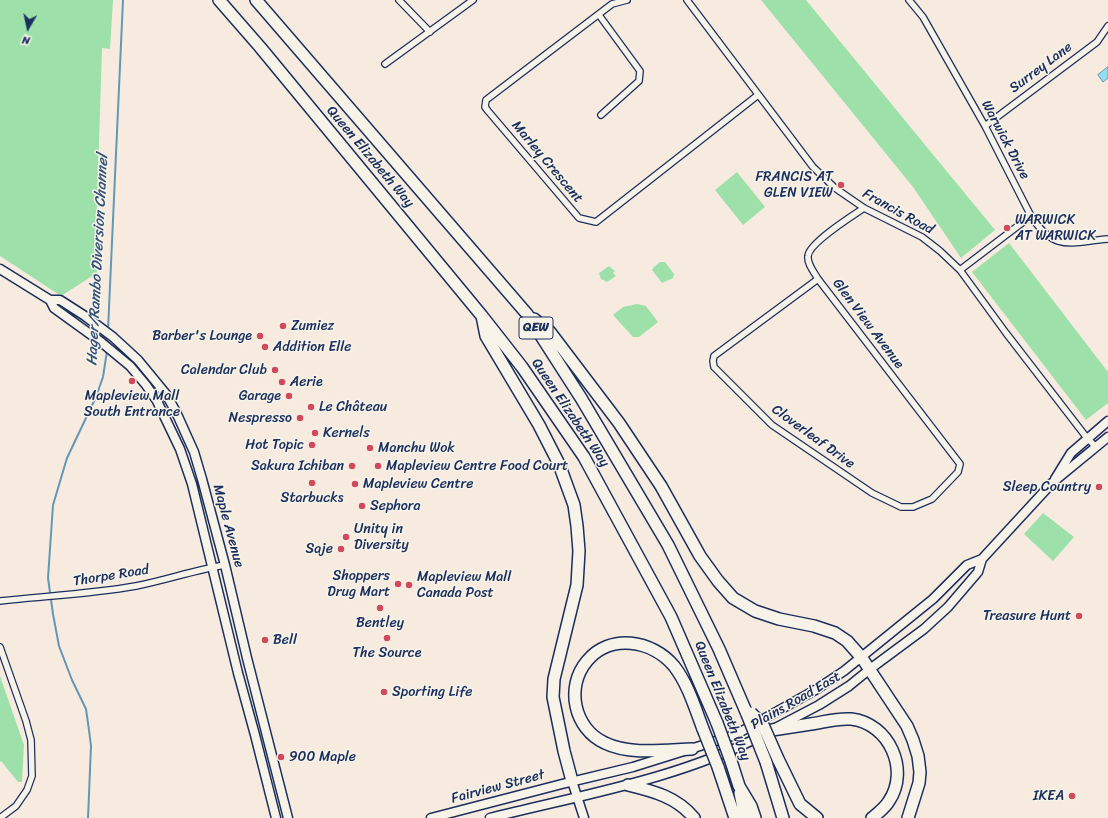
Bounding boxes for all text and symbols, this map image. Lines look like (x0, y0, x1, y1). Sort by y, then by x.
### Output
north arrow (8, 8, 48, 48)
text: N (21, 30, 31, 50)
street label: Surrey Lane (1006, 39, 1076, 97)
street label: Warwick Drive (977, 98, 1033, 182)
street label: Queen Elizabeth Way (323, 103, 417, 211)
street label: Marley Crescent (508, 117, 586, 207)
water label: Hager/Rambo Diversion Channel (83, 154, 113, 366)
place label: FRANCIS AT GLEN VIEW (755, 169, 833, 202)
marker: FRANCIS AT GLEN VIEW (836, 180, 846, 190)
street label: Francis Road (859, 186, 937, 238)
place label: WARWICK AT WARWICK (1015, 212, 1096, 244)
marker: WARWICK AT WARWICK (1002, 223, 1012, 233)
street label: Glen View Avenue (829, 276, 907, 372)
road number: QEW (519, 317, 553, 339)
place label: Zumiez (291, 318, 334, 334)
marker: Zumiez (278, 321, 288, 331)
place label: Barber's Lounge (152, 328, 252, 344)
marker: Barber's Lounge (255, 331, 265, 341)
place label: Addition Elle (273, 339, 351, 355)
marker: Addition Elle (260, 342, 270, 352)
street label: Queen Elizabeth Way (527, 355, 613, 471)
place label: Calendar Club (181, 362, 267, 378)
marker: Calendar Club (270, 365, 280, 375)
place label: Aerie (290, 374, 323, 390)
marker: Mapleview Mall South Entrance (127, 376, 137, 386)
marker: Aerie (277, 377, 287, 387)
place label: Mapleview Mall South Entrance (84, 388, 180, 420)
place label: Garage (239, 388, 281, 404)
marker: Garage (284, 391, 294, 401)
place label: Le Château (319, 399, 387, 415)
street label: Cloverleaf Drive (768, 401, 858, 473)
marker: Le Château (306, 402, 316, 412)
place label: Nespresso (229, 410, 292, 426)
marker: Nespresso (295, 413, 305, 423)
place label: Kernels (323, 425, 370, 441)
marker: Kernels (310, 428, 320, 438)
place label: Hot Topic (245, 437, 304, 453)
marker: Hot Topic (307, 440, 317, 450)
place label: Manchu Wok (378, 440, 455, 456)
marker: Manchu Wok (365, 443, 375, 453)
place label: Sakura Ichiban (251, 458, 344, 474)
place label: Mapleview Centre Food Court (386, 458, 568, 474)
marker: Sakura Ichiban (347, 461, 357, 471)
marker: Mapleview Centre Food Court (373, 461, 383, 471)
place label: Mapleview Centre (363, 476, 473, 492)
marker: Starbucks (307, 478, 317, 488)
marker: Mapleview Centre (350, 479, 360, 489)
place label: Sleep Country (1003, 479, 1091, 495)
marker: Sleep Country (1094, 482, 1104, 492)
street label: Maple Avenue (209, 483, 247, 569)
place label: Starbucks (281, 490, 343, 506)
place label: Sephora (370, 498, 421, 514)
marker: Sephora (357, 501, 367, 511)
place label: Unity in Diversity (354, 521, 409, 554)
marker: Unity in Diversity (341, 532, 351, 542)
place label: Saje (305, 541, 333, 557)
marker: Saje (336, 544, 346, 554)
street label: Thorpe Road (72, 562, 150, 590)
place label: Shoppers Drug Mart (327, 568, 390, 600)
place label: Mapleview Mall Canada Post (417, 569, 511, 602)
marker: Shoppers Drug Mart (393, 579, 403, 589)
marker: Mapleview Mall Canada Post (404, 580, 414, 590)
marker: Bentley (375, 603, 385, 613)
place label: Treasure Hunt (983, 608, 1071, 624)
marker: Treasure Hunt (1074, 611, 1084, 621)
place label: Bentley (356, 615, 404, 631)
place label: Bell (273, 632, 297, 648)
marker: The Source (382, 633, 392, 643)
marker: Bell (260, 635, 270, 645)
street label: Queen Elizabeth Way (690, 639, 754, 763)
place label: The Source (353, 645, 421, 661)
street label: Plains Road East (748, 668, 844, 734)
place label: Sporting Life (392, 684, 473, 700)
marker: Sporting Life (379, 687, 389, 697)
place label: 900 Maple (289, 749, 356, 765)
marker: 900 Maple (276, 752, 286, 762)
street label: Fairview Street (450, 766, 546, 808)
place label: IKEA (1033, 788, 1064, 804)
marker: IKEA (1067, 791, 1077, 801)

